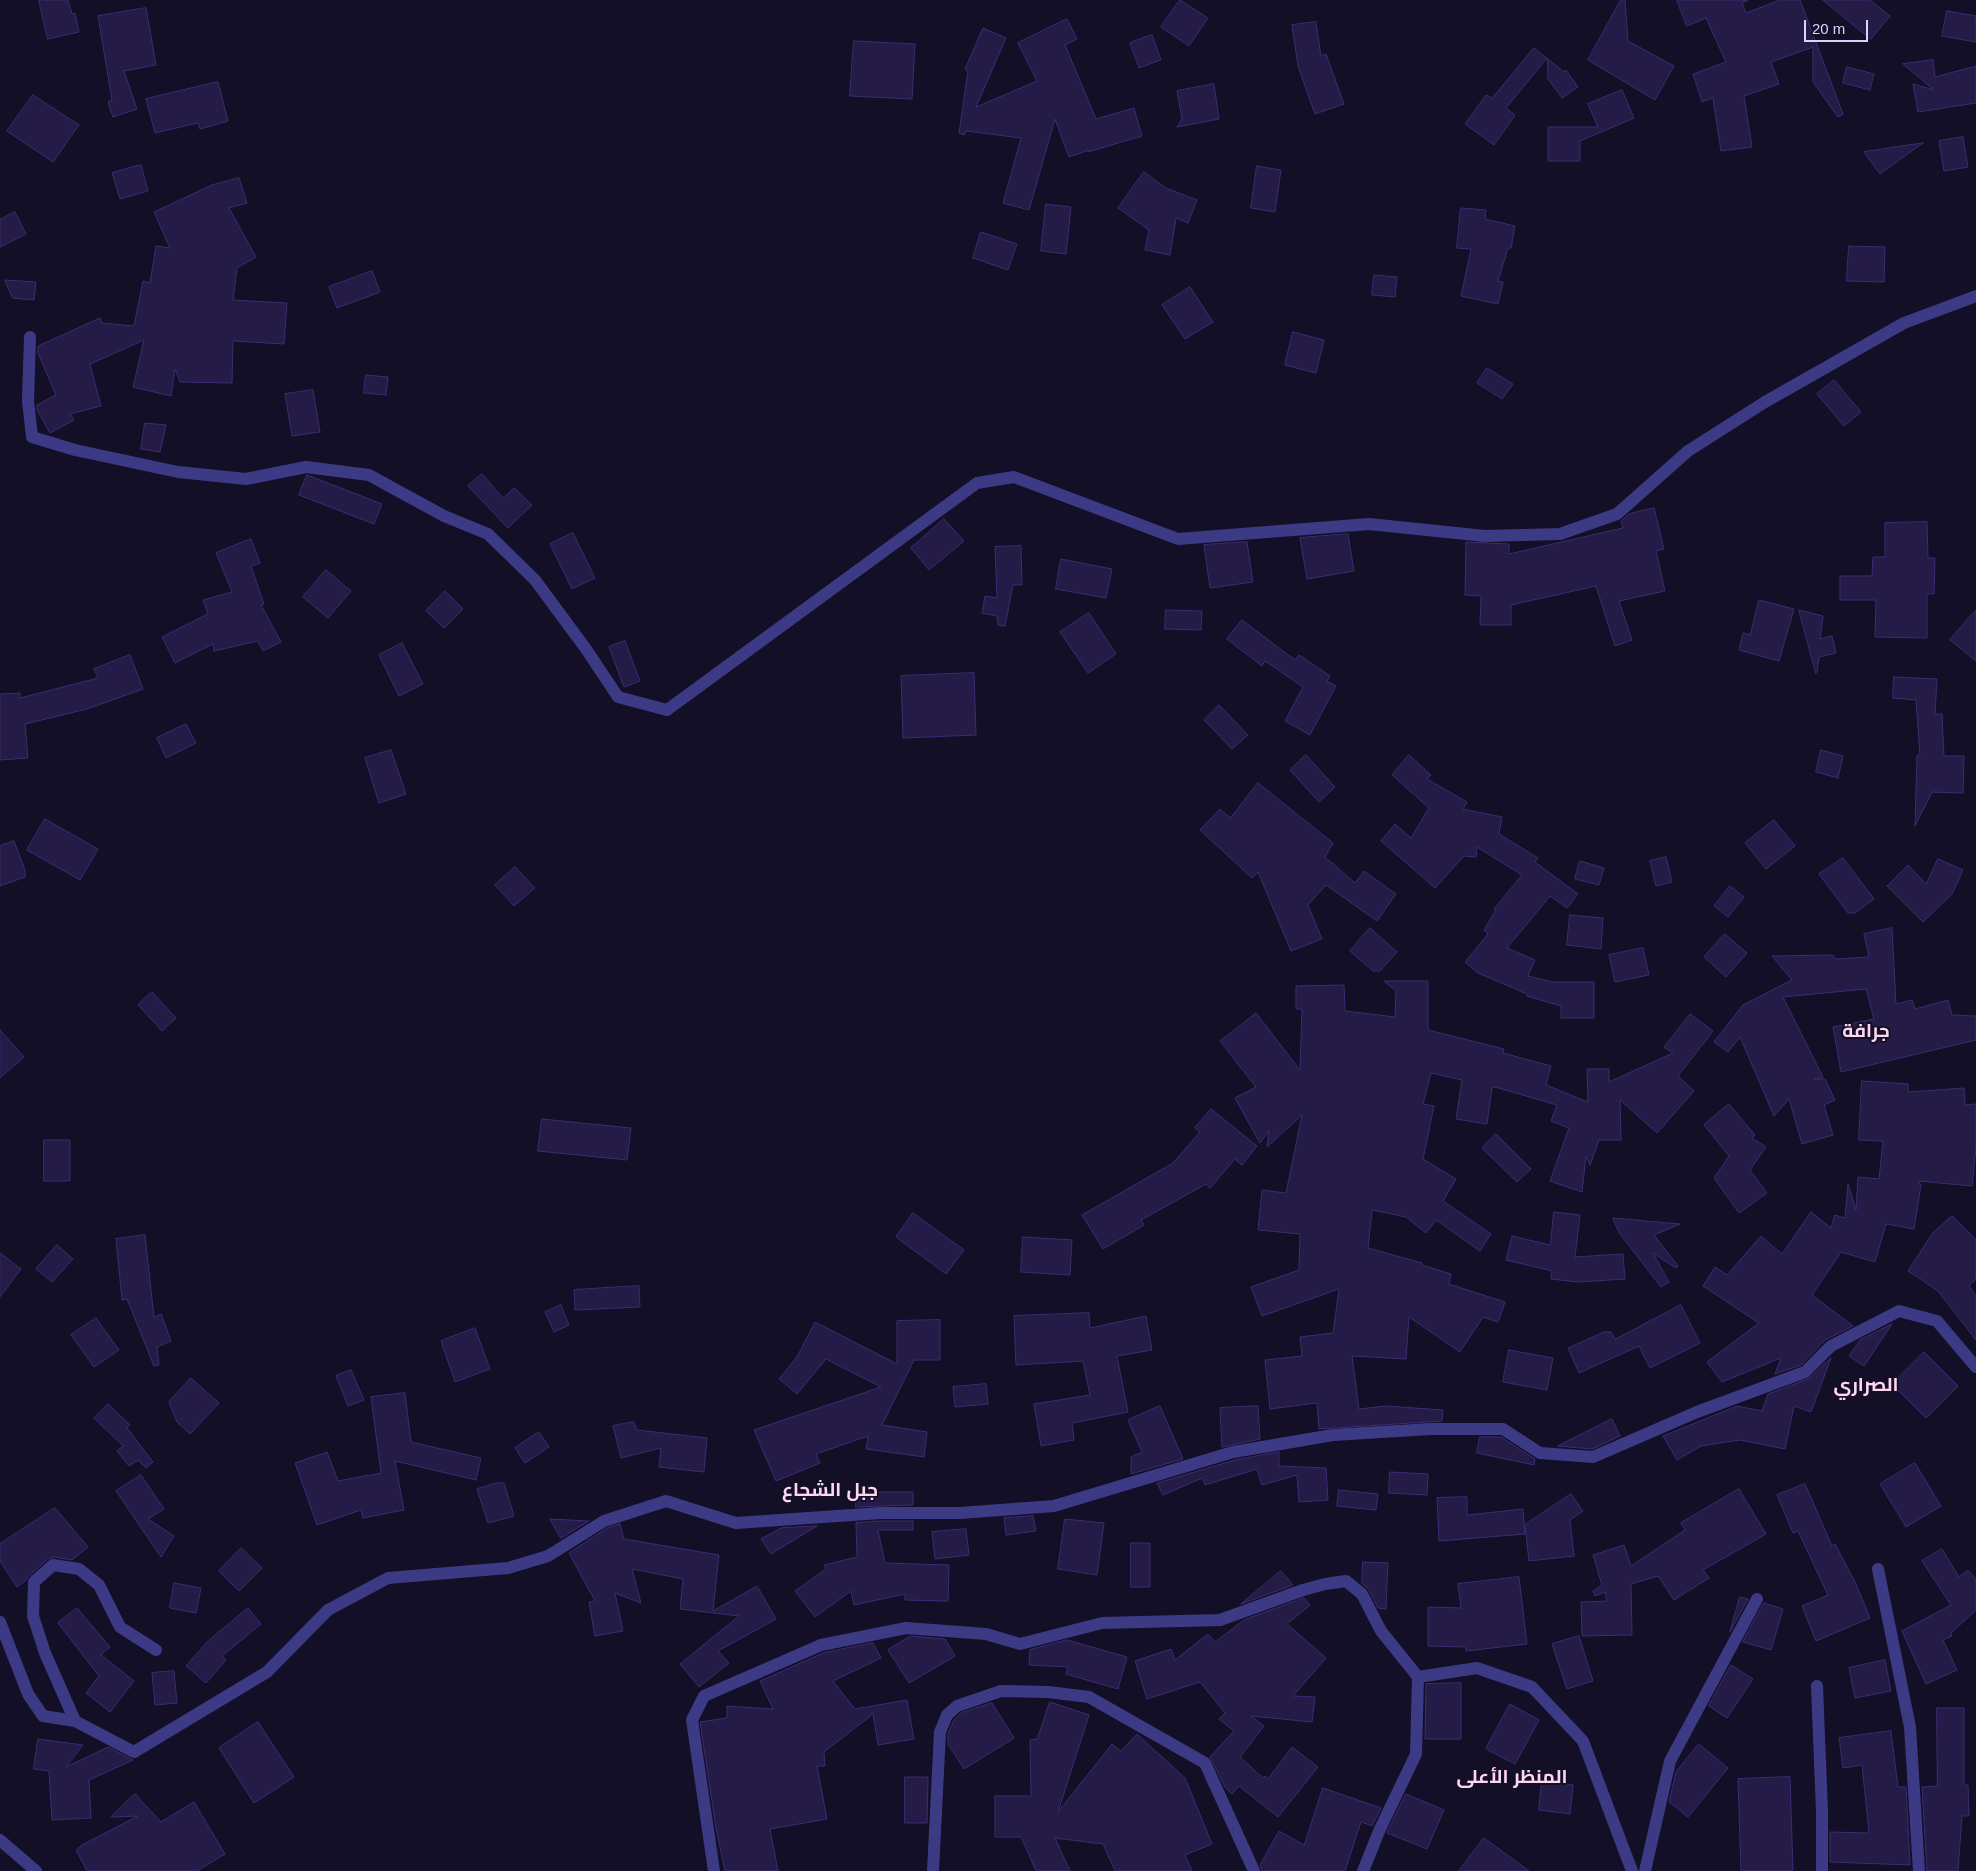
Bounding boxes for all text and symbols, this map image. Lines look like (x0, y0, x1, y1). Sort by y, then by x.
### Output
scale bar (1806, 10, 1870, 42)
text: 20 m (1812, 20, 1845, 37)
district label: جرافة (1842, 1021, 1890, 1043)
district label: الصراري (1834, 1375, 1898, 1397)
district label: جبل الشجاع (782, 1480, 878, 1502)
district label: المنظر الأعلى (1457, 1767, 1567, 1789)

